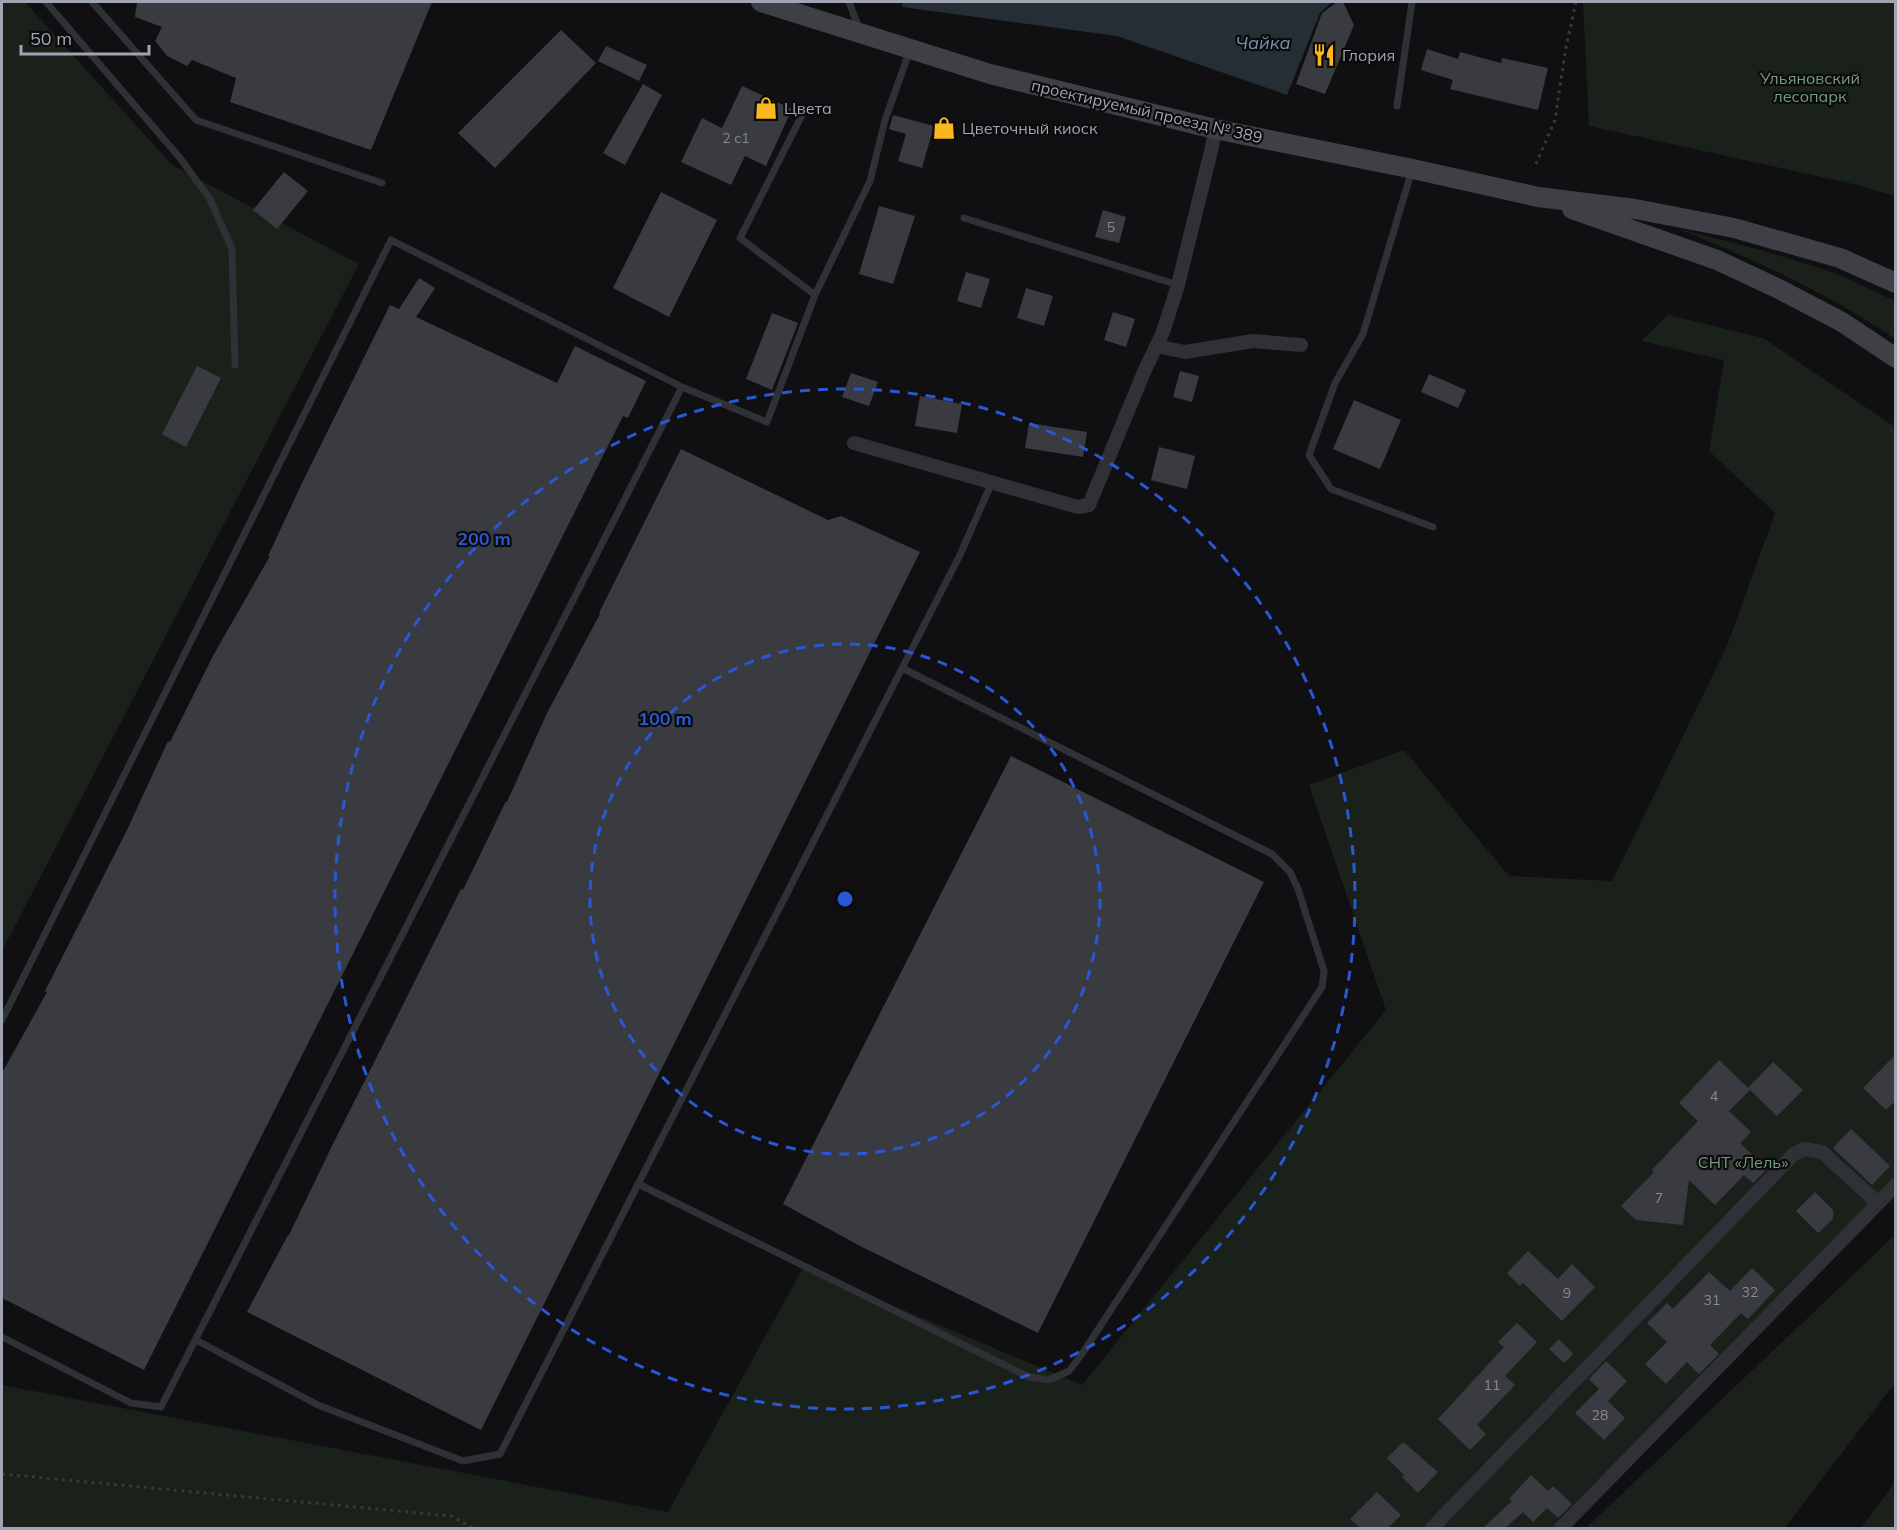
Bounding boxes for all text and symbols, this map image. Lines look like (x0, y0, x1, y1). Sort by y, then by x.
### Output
scale bar (21, 18, 148, 56)
text: 50 m (30, 27, 72, 50)
water label: Чайка (1236, 31, 1290, 54)
restaurant icon: Глория (1311, 42, 1337, 68)
place label: Глория (1342, 45, 1395, 65)
park label: Ульяновский лесопарк (1759, 68, 1860, 106)
street label: проектируемый проезд № 389 (1030, 75, 1264, 147)
shop icon: Цвета (753, 95, 779, 121)
place label: Цвета (784, 98, 832, 118)
shop icon: Цветочный киоск (931, 115, 957, 141)
place label: Цветочный киоск (962, 118, 1098, 138)
house number: 2 с1 (722, 129, 750, 147)
house number: 5 (1107, 218, 1115, 236)
text: 200 m (457, 527, 511, 550)
text: 100 m (638, 707, 692, 730)
centre of rings (835, 889, 855, 909)
house number: 4 (1710, 1087, 1719, 1105)
park label: СНТ «Лель» (1698, 1152, 1788, 1172)
house number: 7 (1655, 1189, 1663, 1207)
house number: 32 (1742, 1283, 1758, 1301)
house number: 9 (1563, 1284, 1571, 1302)
house number: 31 (1704, 1291, 1720, 1309)
house number: 11 (1484, 1376, 1500, 1394)
house number: 28 (1592, 1406, 1608, 1424)

